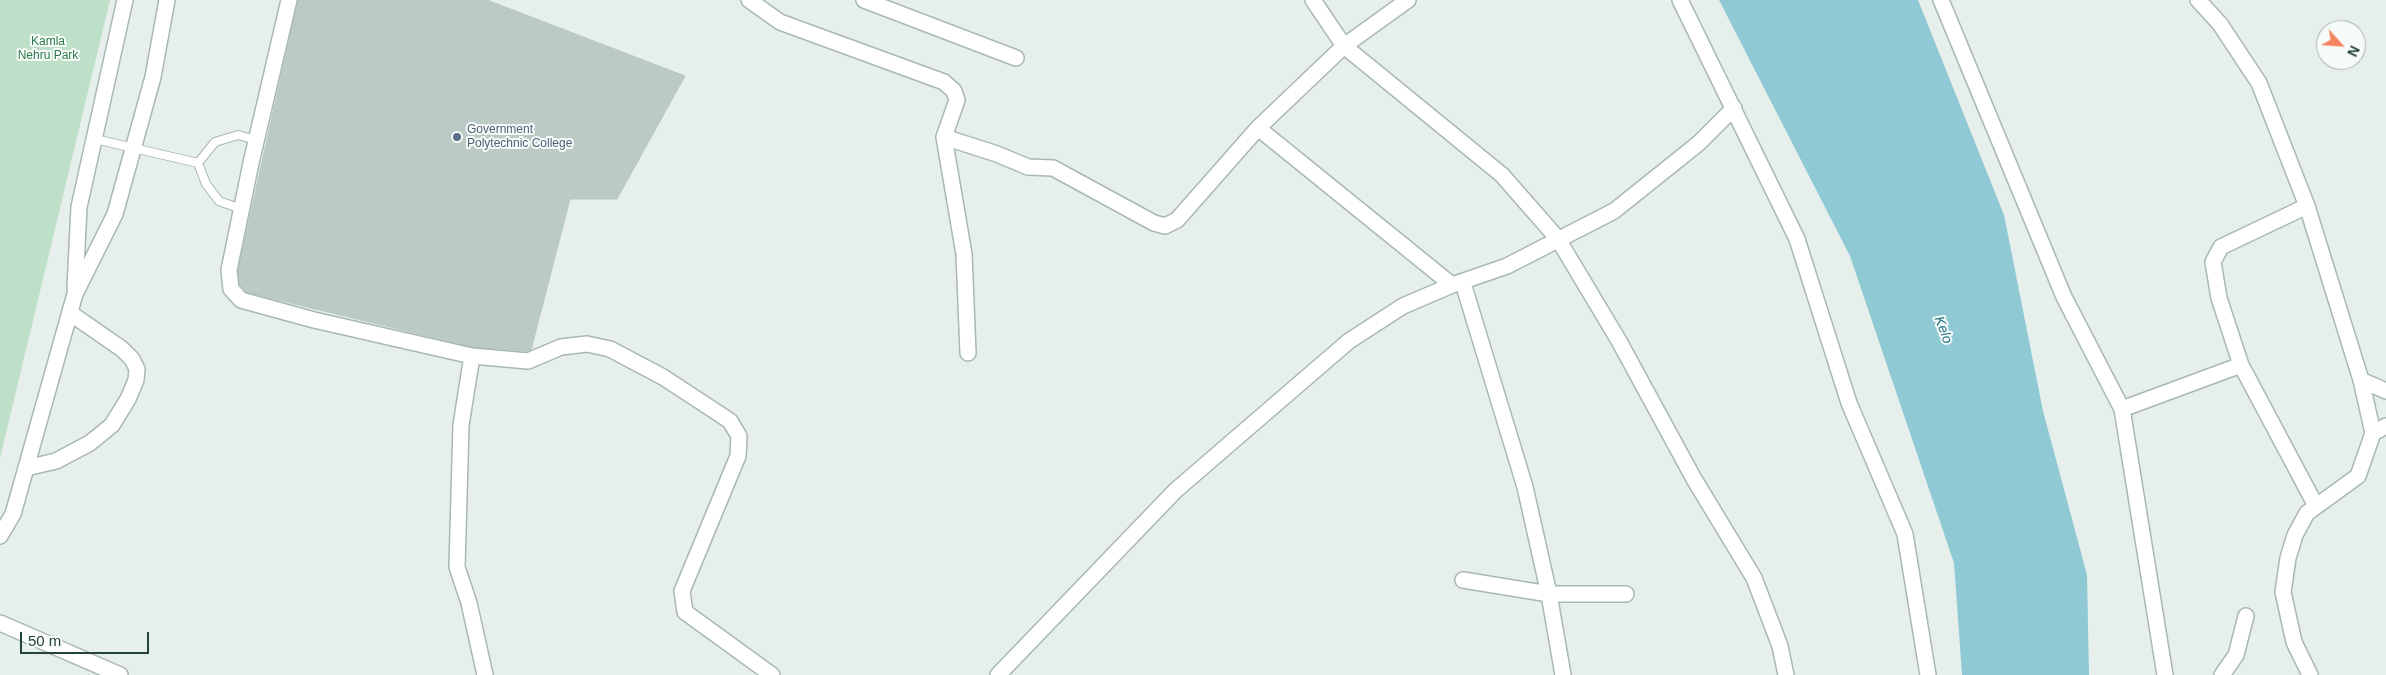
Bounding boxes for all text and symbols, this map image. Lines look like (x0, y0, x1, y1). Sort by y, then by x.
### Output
north arrow (2316, 20, 2366, 70)
park label: Kamla Nehru Park (18, 35, 78, 63)
text: N (2344, 43, 2363, 59)
place label: Government Polytechnic College (467, 123, 572, 151)
marker: Government Polytechnic College (451, 131, 463, 143)
water label: Kelo (1930, 314, 1956, 346)
scale bar (22, 622, 151, 654)
text: 50 m (28, 632, 61, 649)

